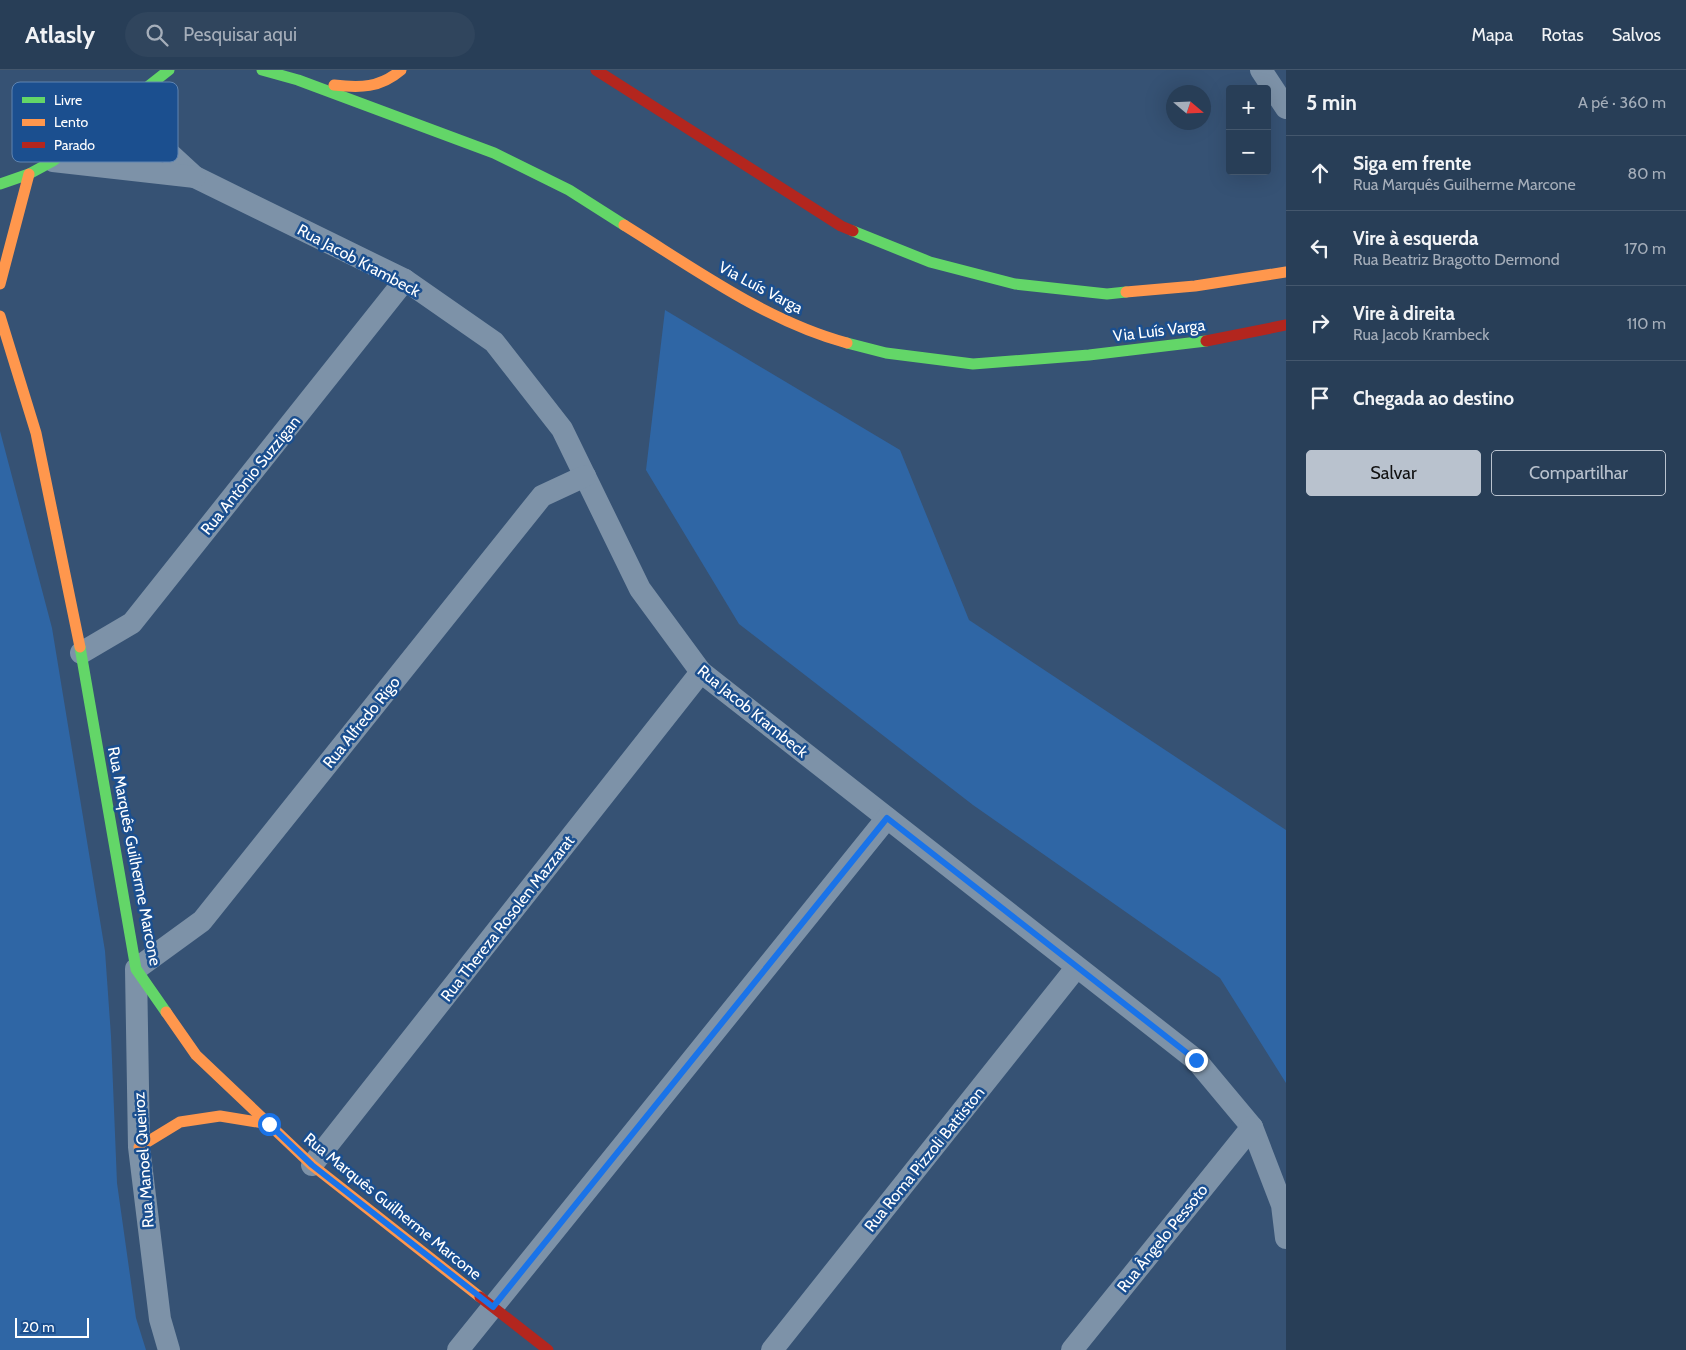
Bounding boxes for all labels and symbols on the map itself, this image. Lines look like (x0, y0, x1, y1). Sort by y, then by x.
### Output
legend (12, 82, 178, 162)
north arrow (1166, 85, 1211, 130)
text: Livre (54, 91, 82, 109)
text: Lento (54, 113, 88, 131)
text: Parado (54, 136, 95, 154)
street label: Rua Jacob Krambeck (294, 220, 424, 301)
street label: Via Luís Varga (715, 257, 806, 318)
street label: Via Luís Varga (1112, 315, 1206, 346)
street label: Rua Antônio Suzzigan (197, 412, 304, 539)
street label: Rua Jacob Krambeck (694, 661, 812, 762)
street label: Rua Alfredo Rigo (319, 673, 404, 772)
street label: Rua Marquês Guilherme Marcone (104, 745, 165, 967)
street label: Rua Thereza Rosolen Mazzarat (437, 831, 578, 1005)
route end (1185, 1049, 1208, 1072)
street label: Rua Roma Pizzoli Battiston (860, 1083, 989, 1235)
street label: Rua Manoel Queiroz (129, 1091, 158, 1229)
route start (258, 1113, 281, 1136)
street label: Rua Marquês Guilherme Marcone (300, 1129, 485, 1284)
street label: Rua Ângelo Pessoto (1113, 1180, 1212, 1296)
scale bar (15, 1315, 89, 1338)

